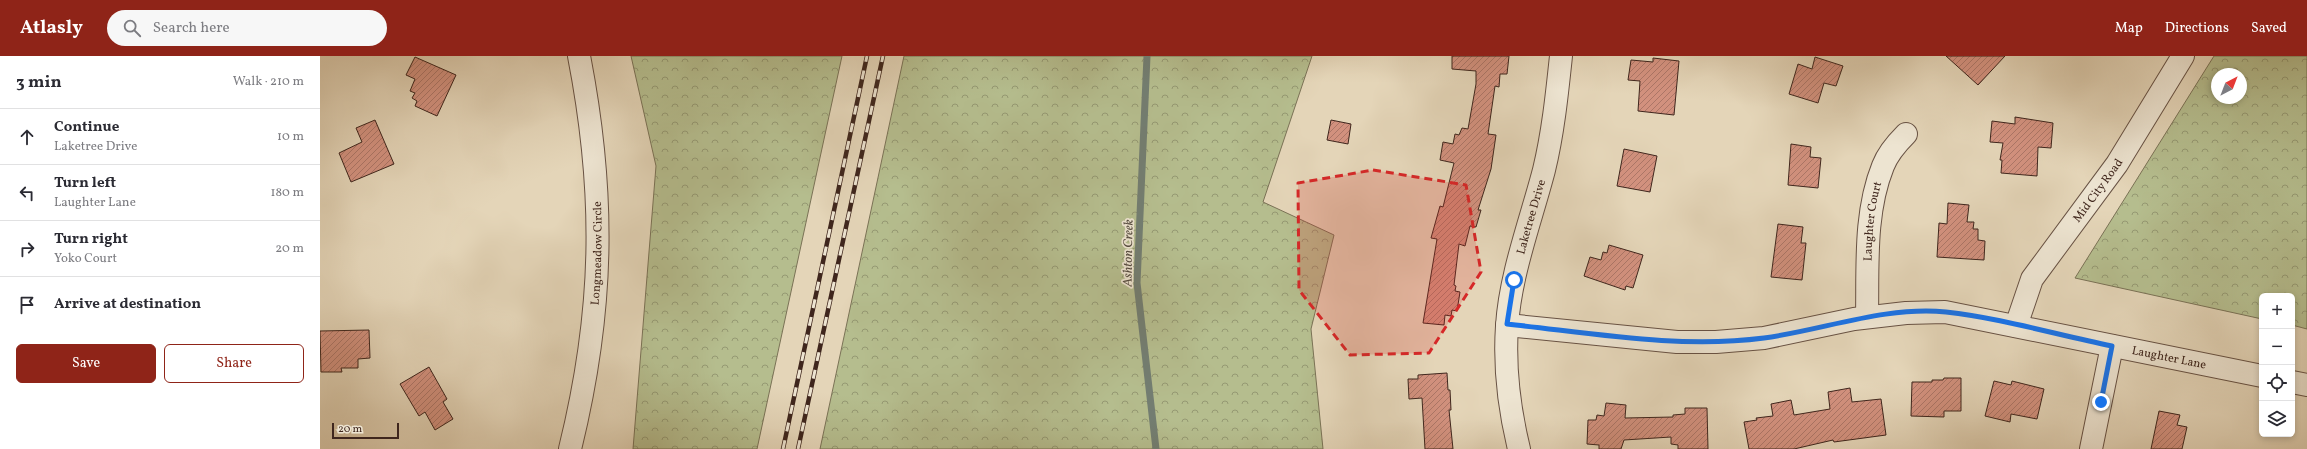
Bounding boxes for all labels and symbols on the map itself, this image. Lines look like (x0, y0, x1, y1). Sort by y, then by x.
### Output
north arrow (2211, 68, 2247, 104)
street label: Mid City Road (2070, 156, 2127, 226)
street label: Laketree Drive (1513, 177, 1550, 256)
street label: Laughter Court (1860, 180, 1886, 261)
street label: Longmeadow Circle (588, 201, 607, 306)
water label: Ashton Creek (1119, 219, 1139, 288)
route start (1505, 271, 1523, 289)
street label: Laughter Lane (2130, 343, 2208, 374)
route end (2092, 393, 2110, 411)
scale bar (332, 421, 399, 440)

